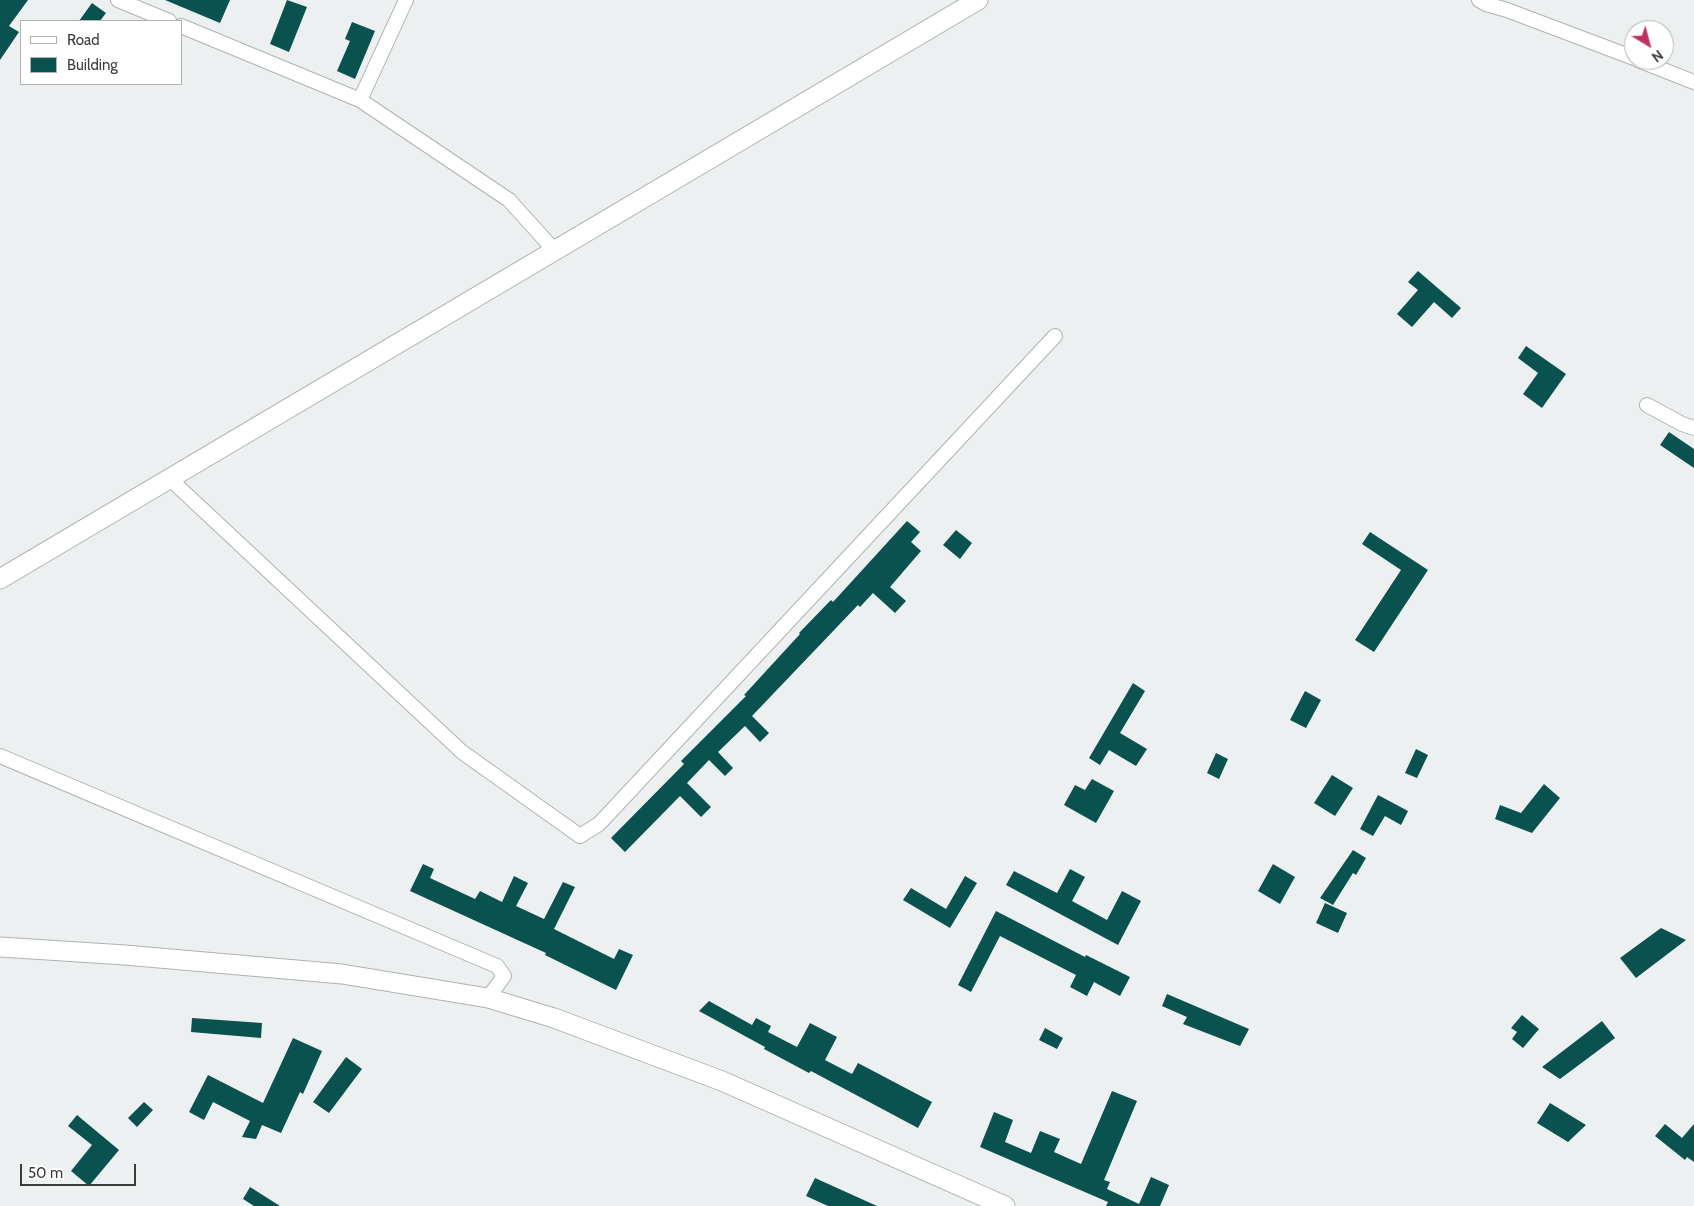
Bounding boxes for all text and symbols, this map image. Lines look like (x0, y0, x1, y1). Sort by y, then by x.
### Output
legend (20, 20, 182, 85)
north arrow (1624, 20, 1674, 70)
text: Road (67, 31, 100, 49)
text: N (1648, 46, 1667, 66)
text: Building (67, 56, 118, 74)
scale bar (22, 1154, 139, 1186)
text: 50 m (28, 1164, 63, 1182)

